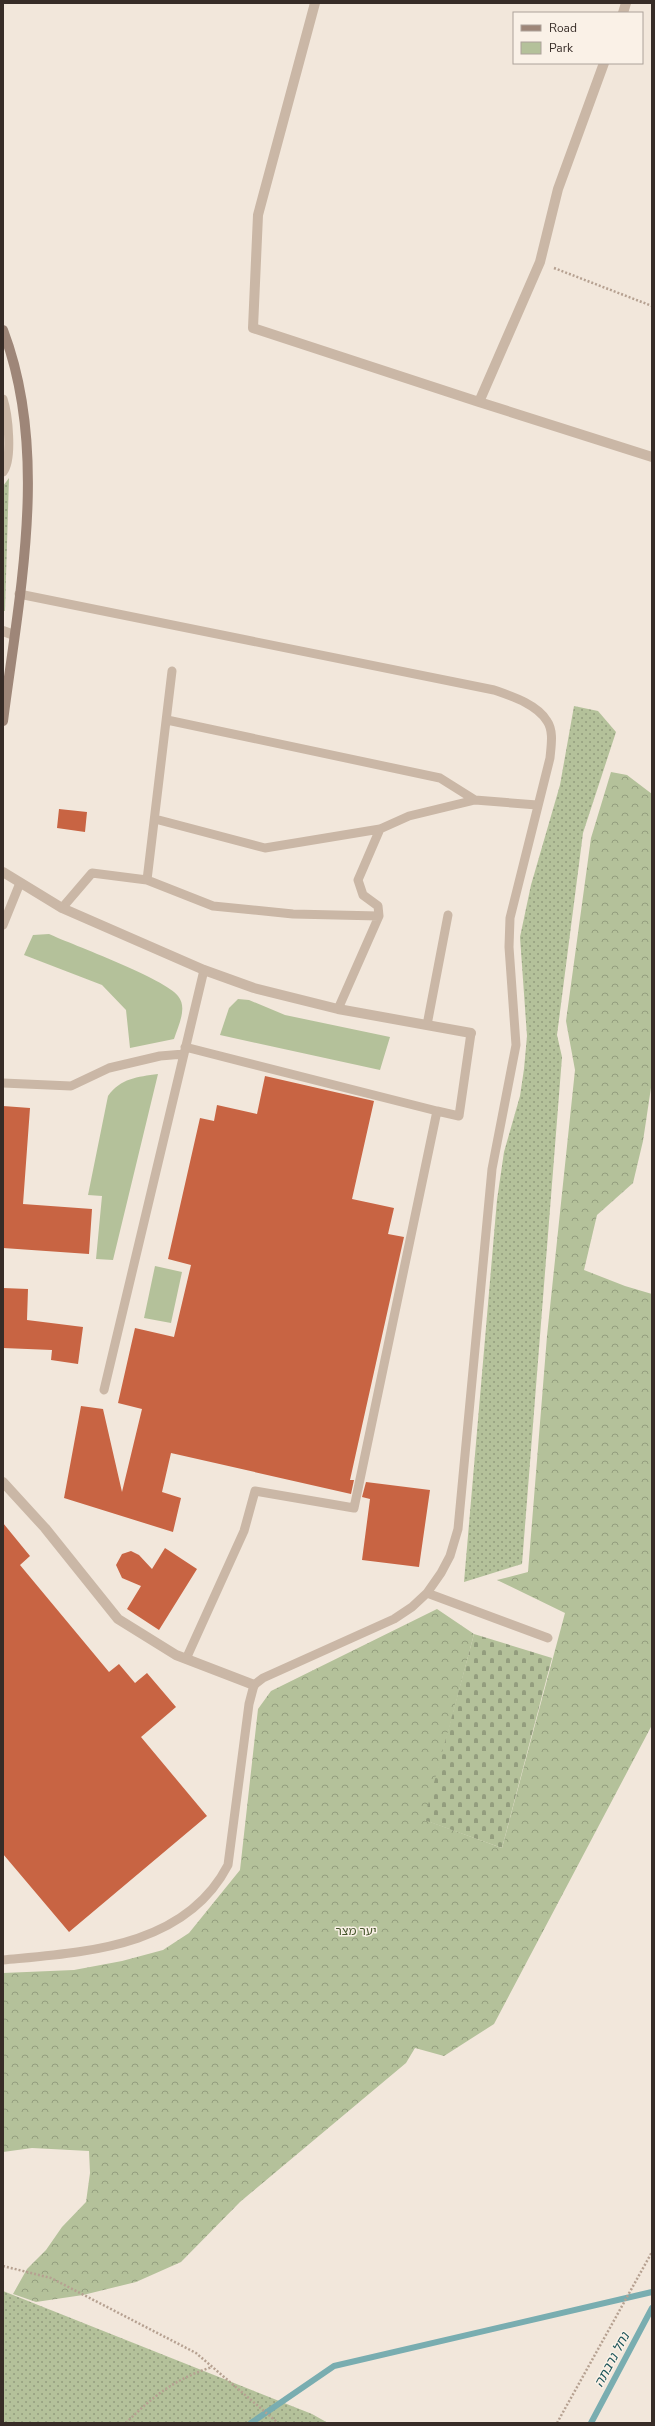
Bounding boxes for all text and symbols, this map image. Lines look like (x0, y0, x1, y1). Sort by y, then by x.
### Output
legend (513, 12, 643, 64)
text: Road (549, 20, 577, 36)
text: Park (549, 40, 574, 56)
park label: יער מצר (336, 1923, 376, 1939)
water label: נחל נרבתה (590, 2329, 634, 2390)

